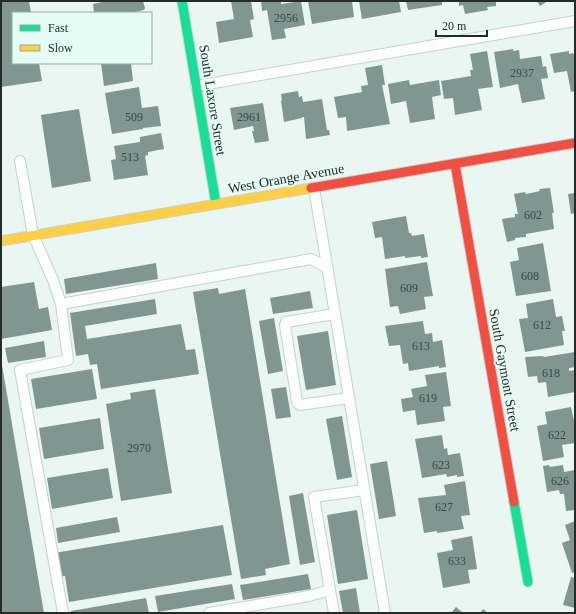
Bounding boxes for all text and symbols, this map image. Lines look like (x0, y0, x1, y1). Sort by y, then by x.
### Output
house number: 2956 (274, 11, 298, 25)
legend (12, 12, 152, 64)
scale bar (436, 12, 487, 38)
text: 20 m (442, 19, 467, 33)
text: Fast (48, 21, 69, 35)
text: Slow (48, 41, 73, 55)
street label: South Laxore Street (196, 44, 229, 157)
house number: 2937 (510, 66, 534, 80)
house number: 509 (125, 110, 143, 124)
house number: 2961 (237, 110, 261, 124)
house number: 513 (121, 150, 139, 164)
street label: West Orange Avenue (227, 161, 345, 196)
house number: 602 (524, 208, 542, 222)
house number: 608 (521, 269, 539, 283)
house number: 609 (400, 281, 418, 295)
street label: South Gaymont Street (486, 308, 523, 433)
house number: 612 (533, 318, 551, 332)
house number: 613 (412, 339, 430, 353)
house number: 618 (542, 366, 560, 380)
house number: 619 (419, 391, 437, 405)
house number: 622 (548, 428, 566, 442)
house number: 2970 (127, 441, 151, 455)
house number: 623 (432, 458, 450, 472)
house number: 626 (551, 474, 569, 488)
house number: 627 (435, 500, 453, 514)
house number: 633 (448, 554, 466, 568)

